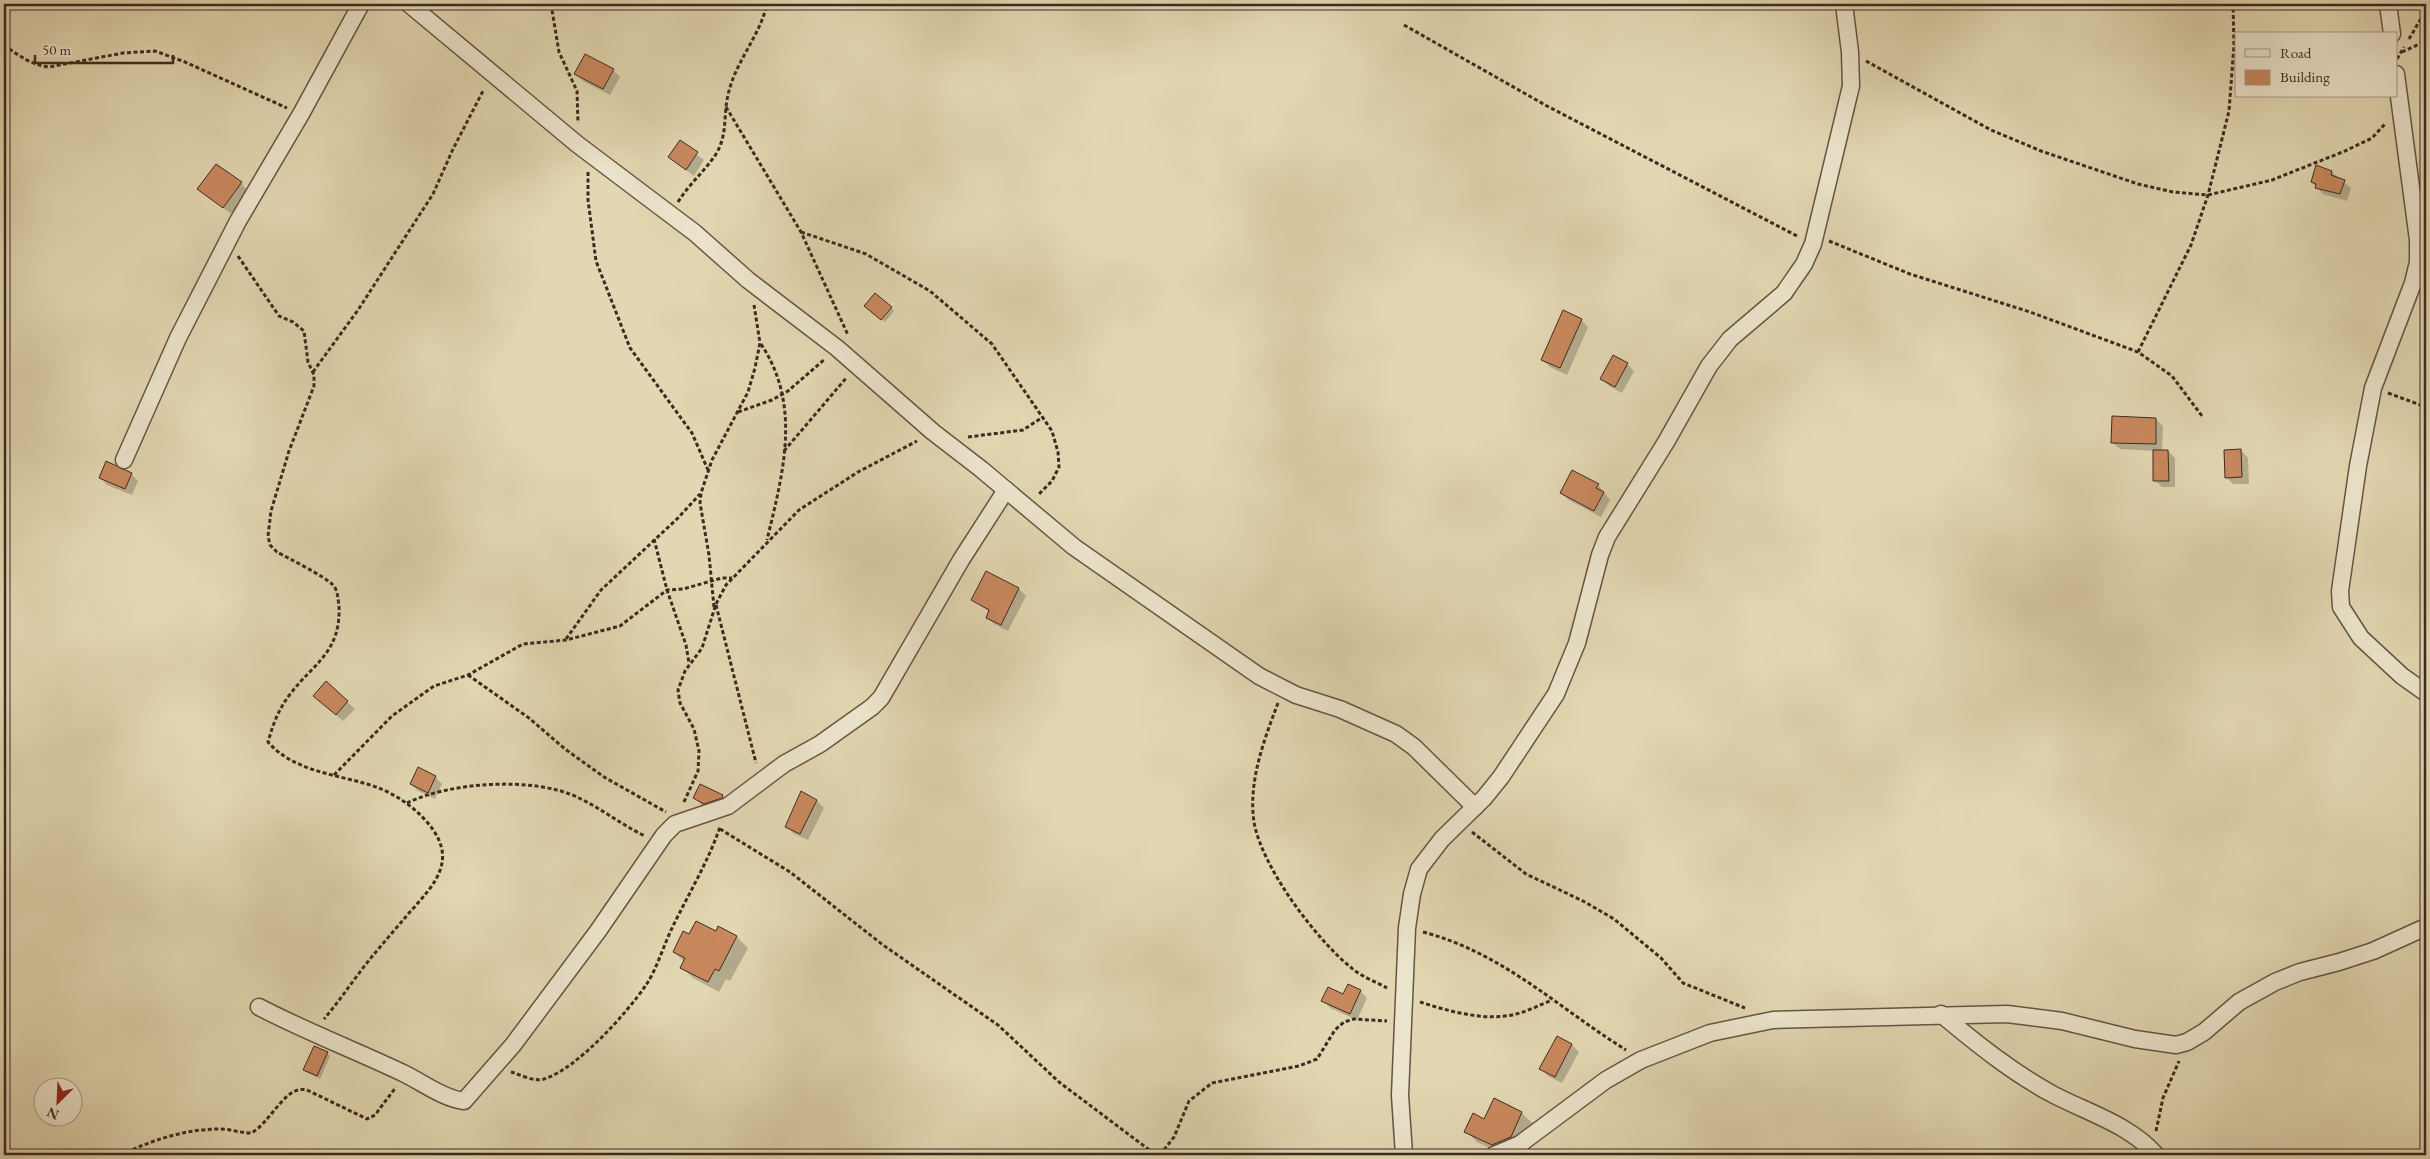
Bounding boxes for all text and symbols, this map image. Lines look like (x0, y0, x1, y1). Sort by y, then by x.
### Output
scale bar (35, 32, 172, 64)
legend (2235, 32, 2398, 98)
text: 50 m (42, 40, 71, 59)
text: Road (2280, 43, 2312, 62)
text: Building (2280, 67, 2330, 86)
north arrow (32, 1076, 82, 1126)
text: N (43, 1103, 62, 1124)

